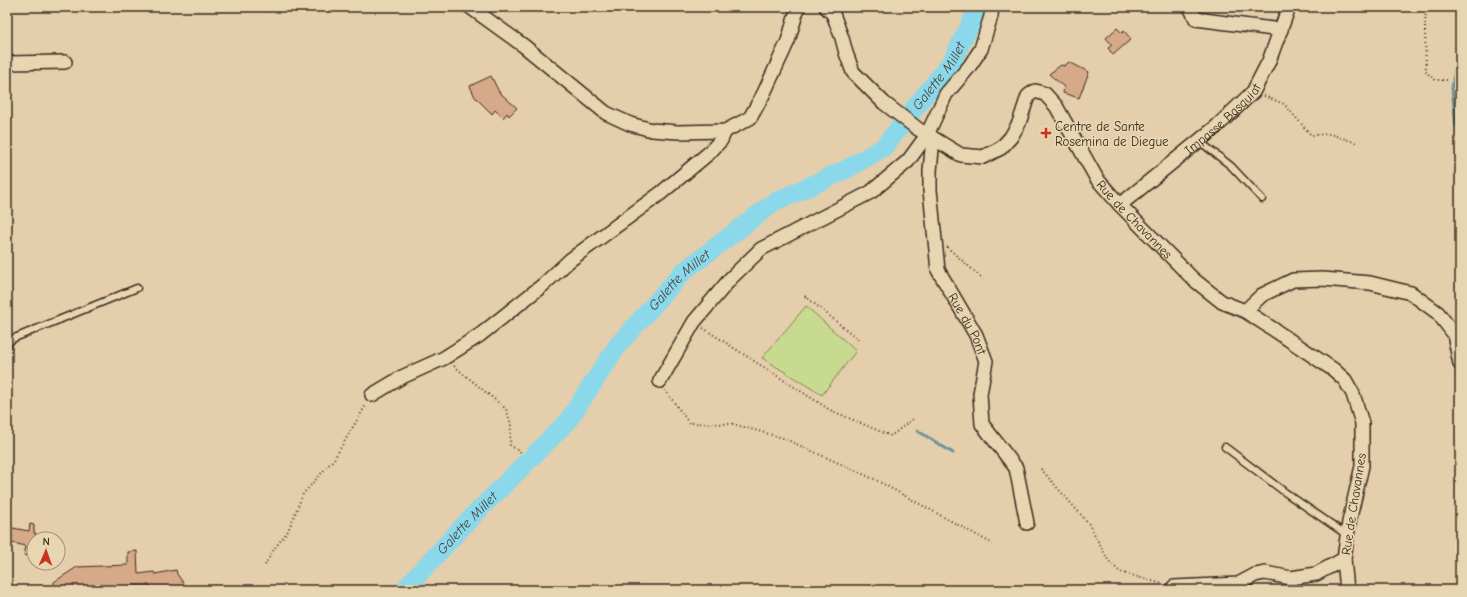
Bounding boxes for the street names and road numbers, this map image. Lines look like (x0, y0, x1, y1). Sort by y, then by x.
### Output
street label: Impasse Basquiat (1182, 80, 1265, 158)
street label: Rue de Chavannes (1093, 177, 1175, 262)
street label: Rue du Pont (945, 290, 990, 358)
street label: Rue de Chavannes (1338, 452, 1369, 556)

